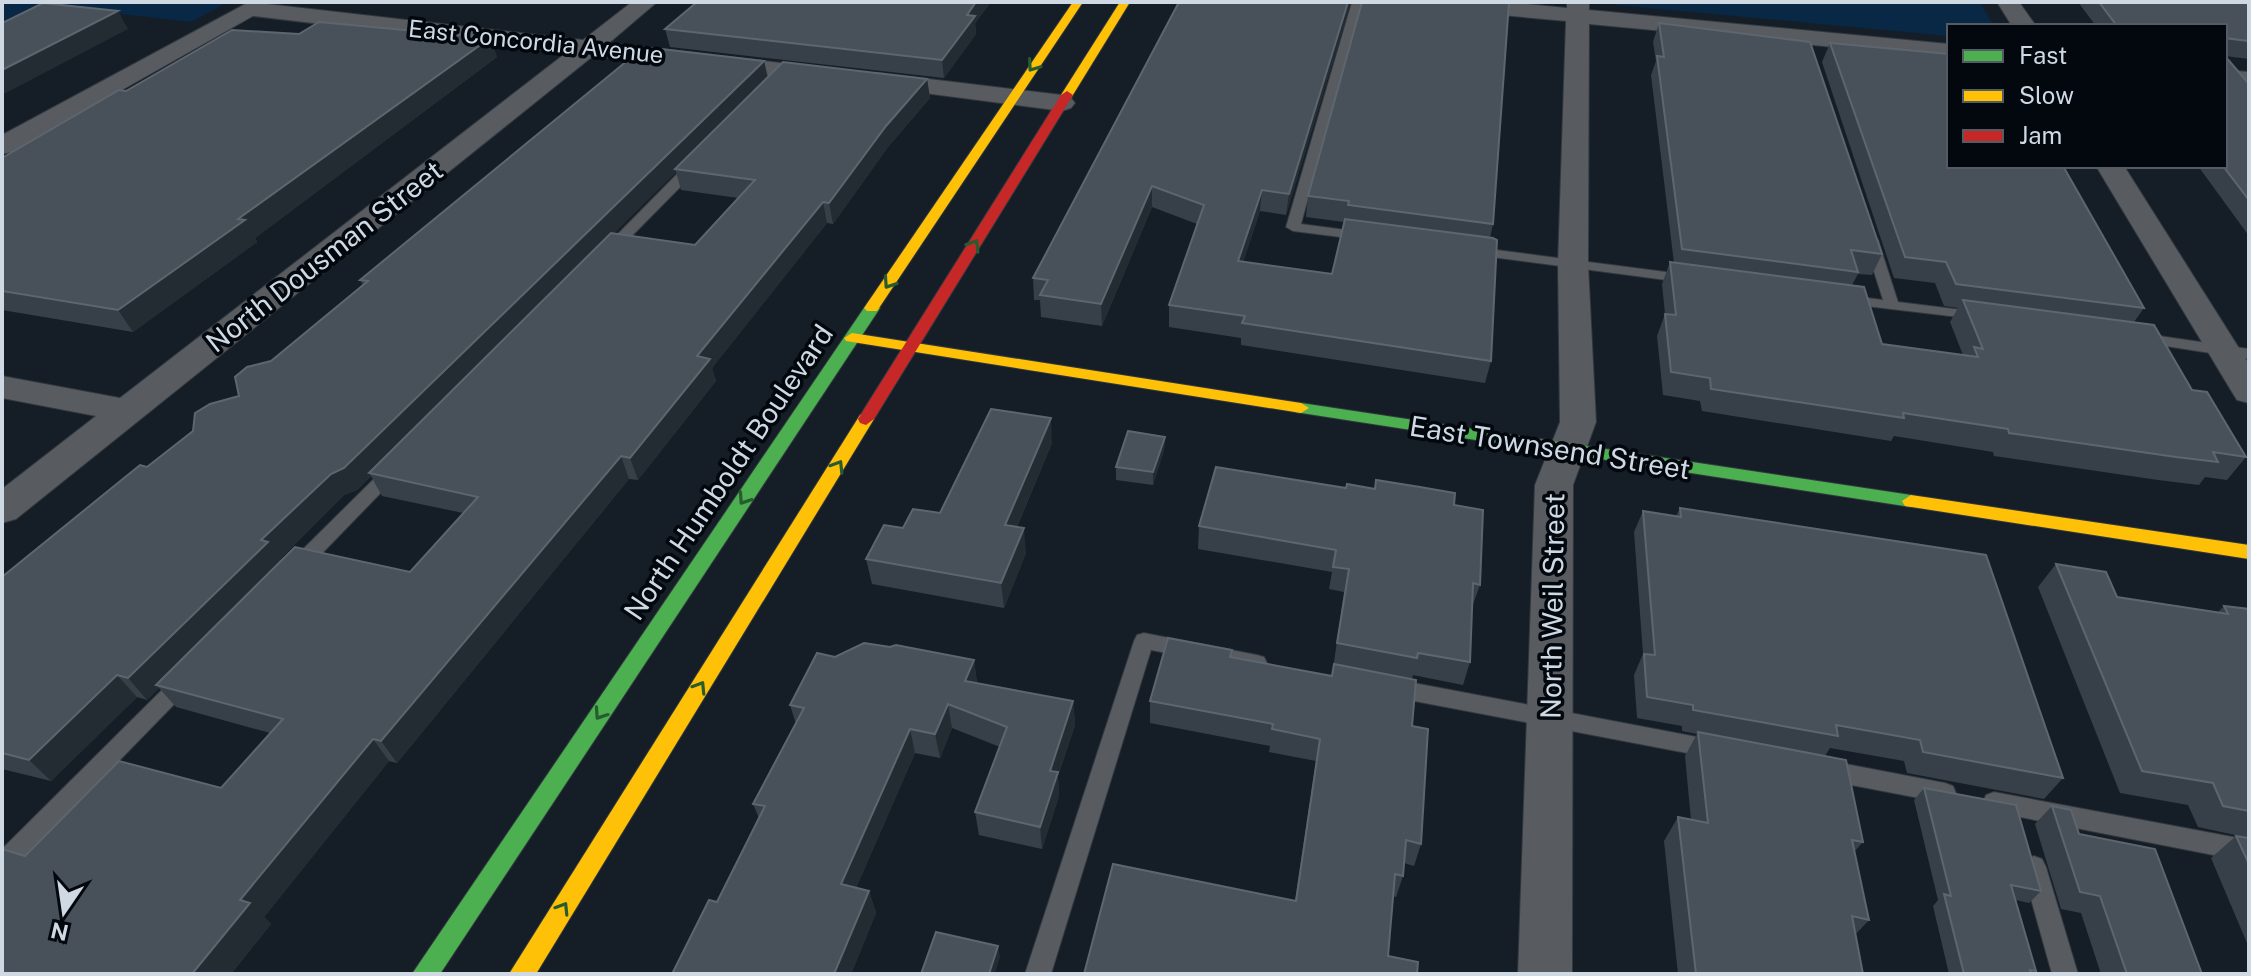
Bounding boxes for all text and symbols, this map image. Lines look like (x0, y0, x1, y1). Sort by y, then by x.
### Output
street label: East Concordia Avenue (407, 14, 665, 68)
legend (1947, 24, 2227, 168)
text: Fast (2019, 41, 2067, 69)
one-way arrow (1028, 58, 1043, 72)
text: Slow (2019, 81, 2074, 109)
text: Jam (2019, 121, 2062, 149)
street label: North Dousman Street (199, 153, 449, 359)
one-way arrow (965, 239, 980, 254)
one-way arrow (884, 274, 899, 288)
street label: North Humboldt Boulevard (617, 318, 839, 626)
street label: East Townsend Street (1407, 409, 1693, 485)
one-way arrow (828, 460, 843, 475)
one-way arrow (739, 490, 754, 504)
street label: North Weil Street (1534, 493, 1570, 719)
one-way arrow (691, 681, 706, 696)
one-way arrow (594, 706, 609, 720)
north arrow (24, 872, 104, 952)
one-way arrow (554, 902, 569, 917)
text: N (48, 917, 71, 946)

